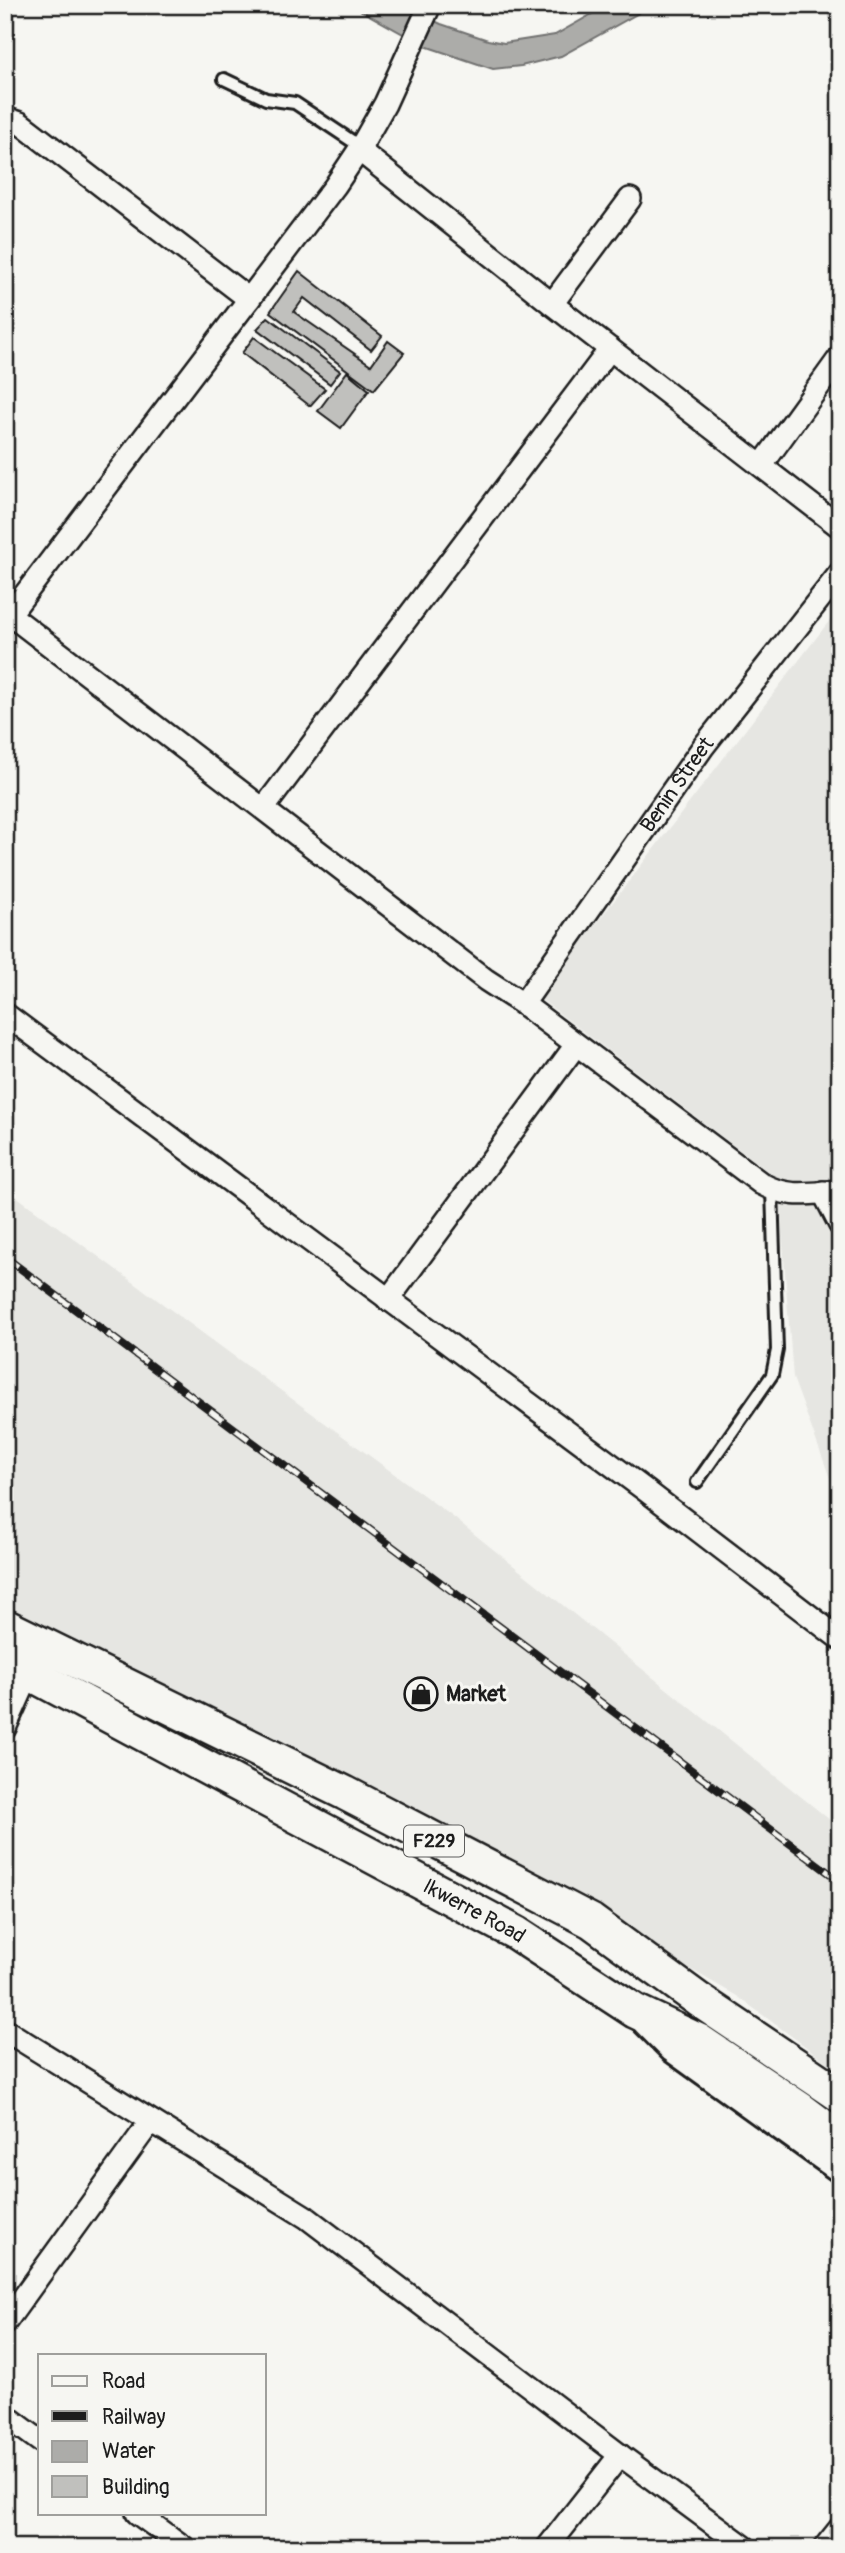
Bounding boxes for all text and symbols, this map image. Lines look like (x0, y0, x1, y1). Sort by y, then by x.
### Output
street label: Benin Street (634, 731, 720, 838)
shop icon: Market (402, 1675, 440, 1713)
place label: Market (446, 1681, 506, 1708)
road number: F229 (404, 1826, 464, 1856)
street label: Ikwerre Road (418, 1872, 531, 1949)
legend (38, 2354, 266, 2514)
text: Road (102, 2368, 146, 2395)
text: Railway (102, 2404, 166, 2431)
text: Water (102, 2438, 156, 2465)
text: Building (102, 2474, 169, 2501)

